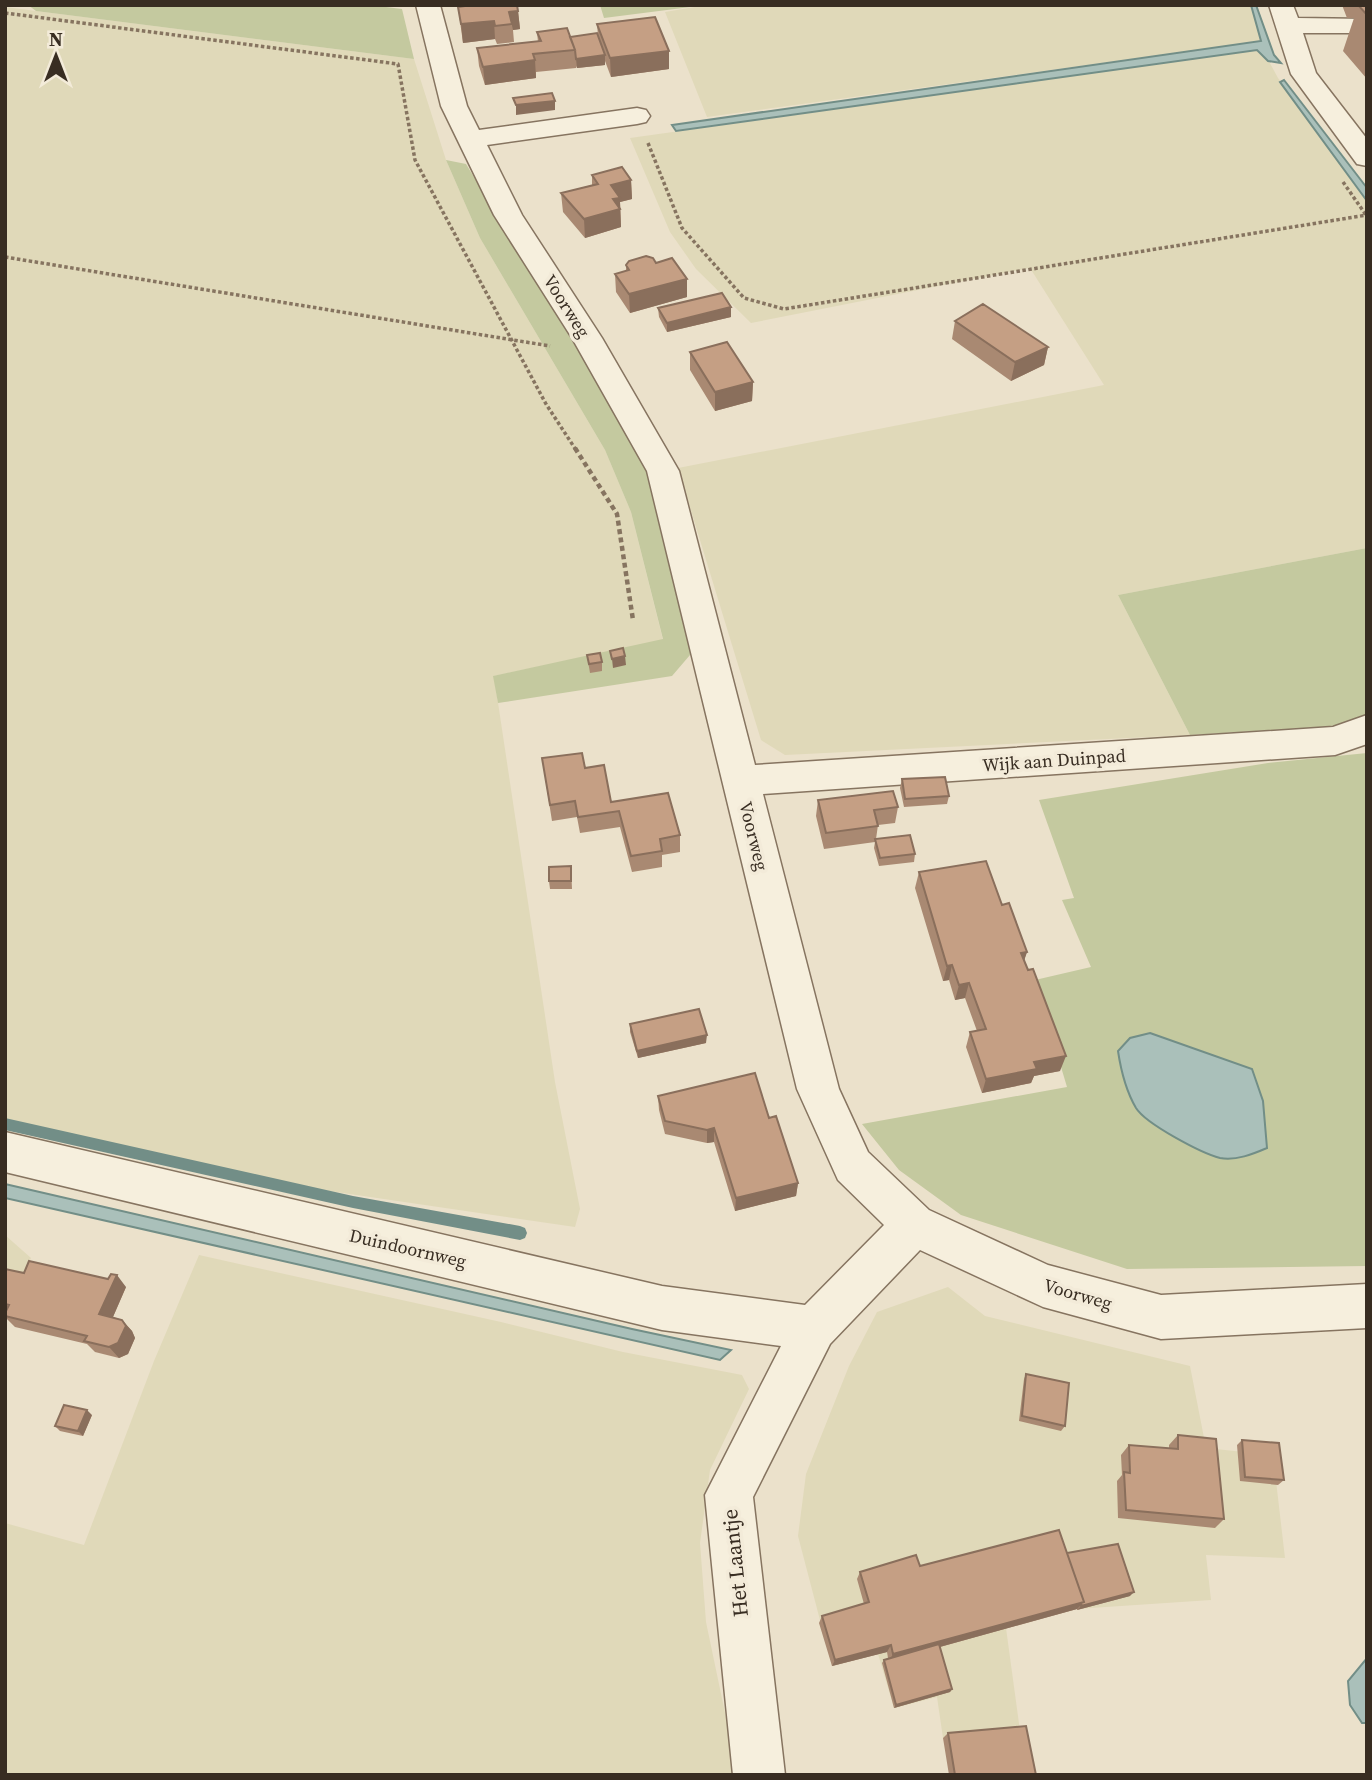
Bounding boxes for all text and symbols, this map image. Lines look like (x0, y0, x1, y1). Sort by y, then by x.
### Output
north arrow (21, 21, 91, 91)
text: N (49, 26, 63, 52)
street label: Voorweg (538, 270, 596, 342)
street label: Wijk aan Duinpad (981, 743, 1127, 777)
street label: Voorweg (733, 799, 775, 873)
street label: Duindoornweg (347, 1222, 469, 1274)
street label: Voorweg (1041, 1272, 1115, 1316)
street label: Het Laantje (715, 1508, 755, 1618)

